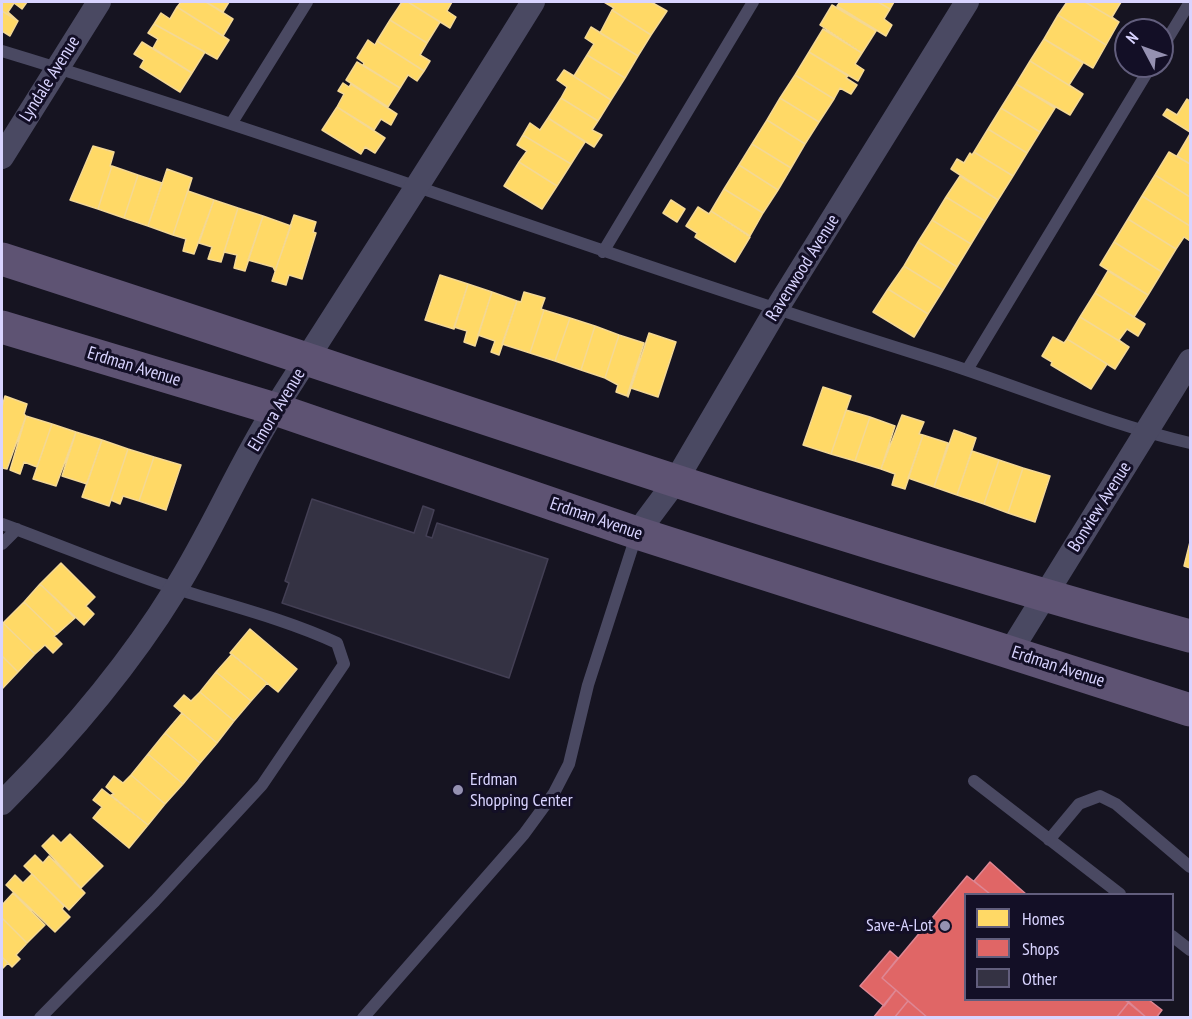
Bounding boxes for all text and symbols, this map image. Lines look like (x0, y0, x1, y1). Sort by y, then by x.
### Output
north arrow (1114, 18, 1174, 78)
text: N (1122, 28, 1142, 47)
street label: Lyndale Avenue (15, 32, 85, 126)
street label: Ravenwood Avenue (762, 211, 844, 325)
street label: Erdman Avenue (85, 343, 183, 391)
street label: Elmora Avenue (244, 365, 310, 455)
street label: Bonview Avenue (1064, 458, 1136, 556)
street label: Erdman Avenue (547, 493, 645, 545)
street label: Erdman Avenue (1009, 642, 1107, 692)
place label: Erdman Shopping Center (470, 769, 573, 812)
marker: Erdman Shopping Center (451, 783, 465, 797)
legend (964, 893, 1174, 1001)
text: Homes (1022, 907, 1065, 930)
place label: Save-A-Lot (866, 915, 933, 937)
marker: Save-A-Lot (938, 919, 952, 933)
text: Shops (1022, 937, 1059, 960)
text: Other (1022, 967, 1057, 990)

